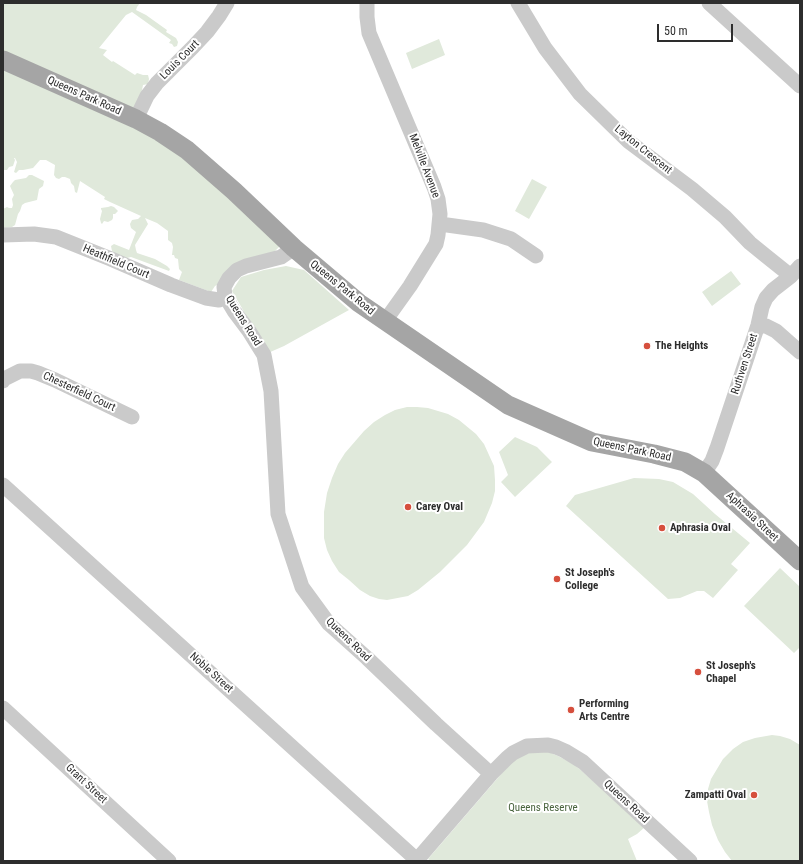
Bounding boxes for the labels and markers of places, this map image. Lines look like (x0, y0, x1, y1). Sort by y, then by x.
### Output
place label: The Heights (655, 339, 708, 353)
marker: The Heights (642, 341, 652, 351)
place label: Carey Oval (416, 500, 463, 514)
marker: Carey Oval (403, 502, 413, 512)
place label: Aphrasia Oval (670, 521, 731, 535)
marker: Aphrasia Oval (657, 523, 667, 533)
place label: St Joseph's College (565, 566, 615, 592)
marker: St Joseph's College (552, 574, 562, 584)
place label: St Joseph's Chapel (706, 659, 756, 685)
marker: St Joseph's Chapel (693, 667, 703, 677)
place label: Performing Arts Centre (579, 697, 630, 723)
marker: Performing Arts Centre (566, 705, 576, 715)
place label: Zampatti Oval (685, 788, 746, 802)
marker: Zampatti Oval (749, 790, 759, 800)

